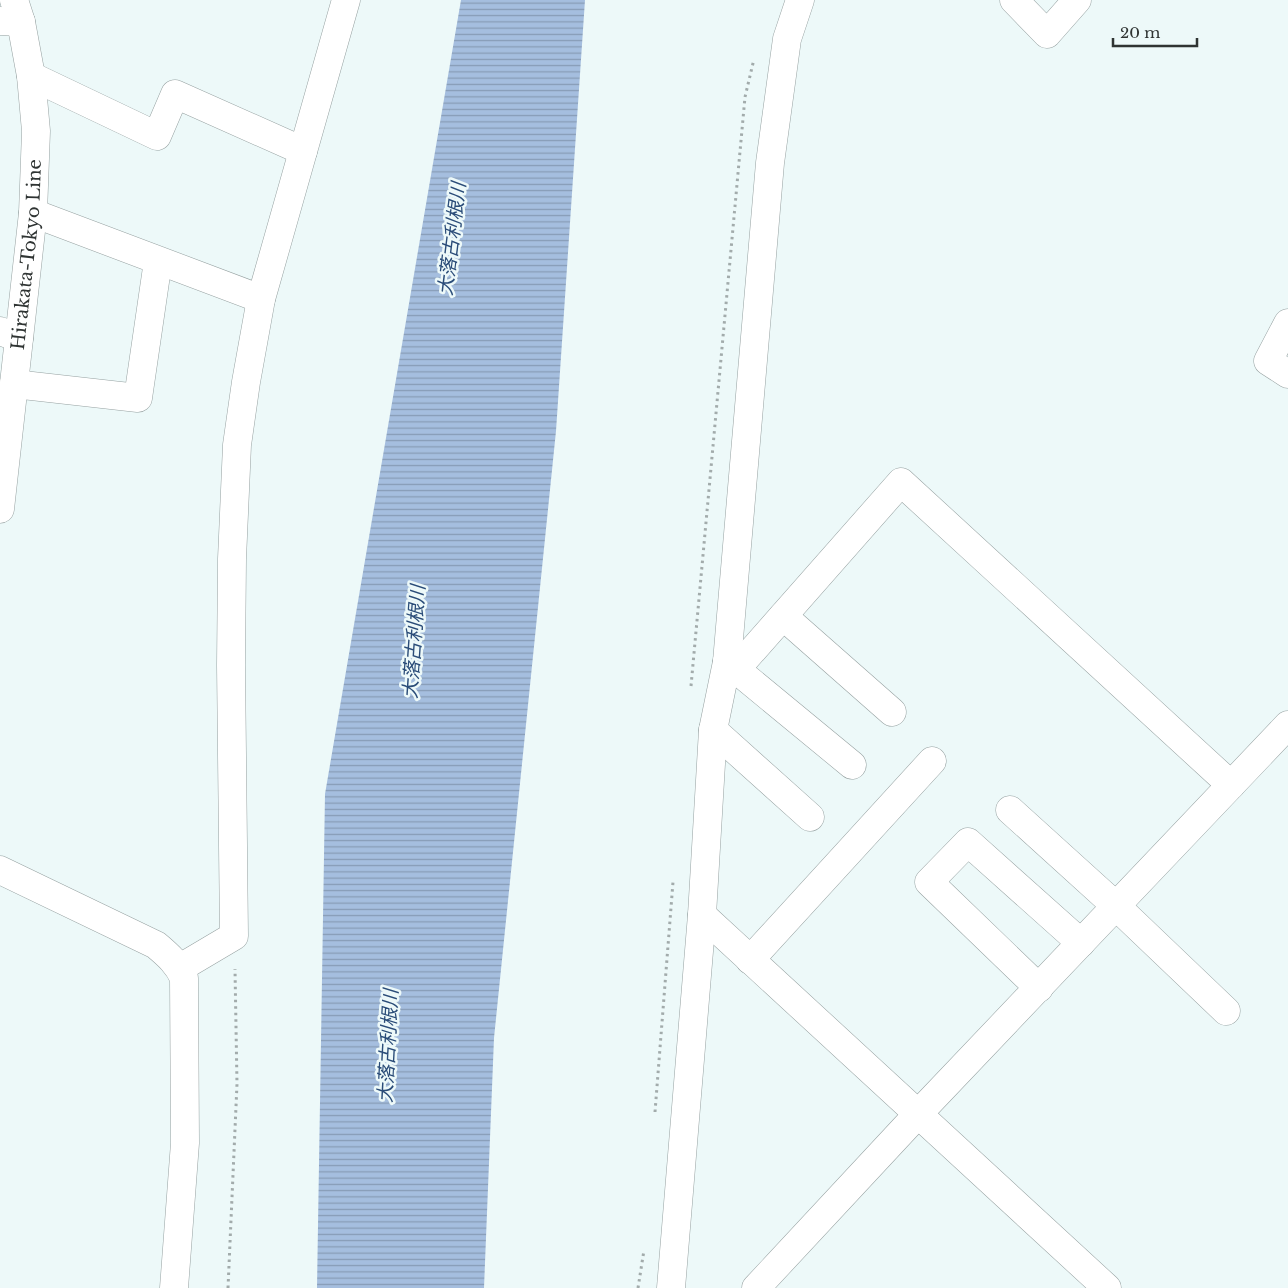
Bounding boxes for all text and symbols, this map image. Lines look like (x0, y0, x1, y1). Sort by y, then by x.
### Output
scale bar (1113, 15, 1197, 47)
text: 20 m (1120, 23, 1160, 42)
street label: Hirakata-Tokyo Line (7, 159, 46, 351)
water label: 大落古利根川 (434, 179, 471, 297)
water label: 大落古利根川 (399, 582, 430, 700)
water label: 大落古利根川 (374, 986, 403, 1104)

